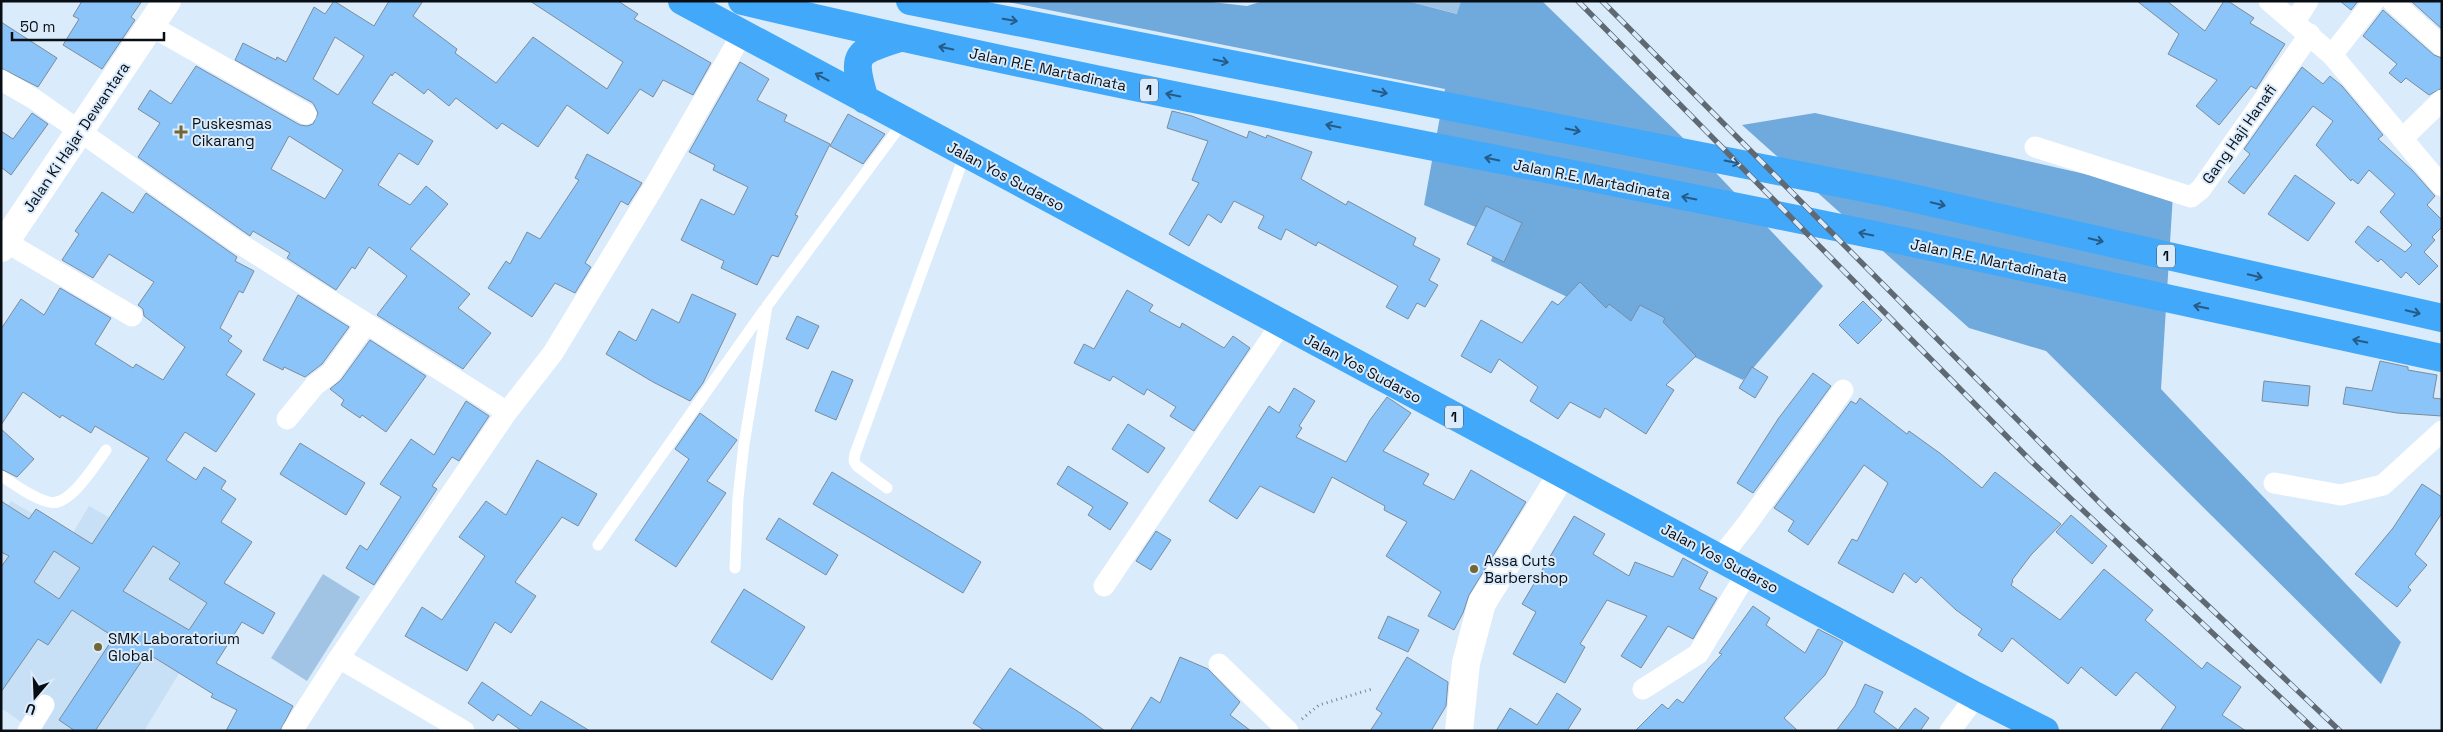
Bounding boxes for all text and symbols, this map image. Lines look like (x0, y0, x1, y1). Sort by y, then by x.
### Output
scale bar (12, 10, 165, 42)
one-way arrow (1001, 15, 1017, 25)
text: 50 m (20, 17, 55, 36)
one-way arrow (938, 42, 954, 52)
street label: Jalan R.E. Martadinata (968, 43, 1129, 95)
one-way arrow (1212, 56, 1228, 66)
street label: Jalan Ki Hajar Dewantara (19, 58, 134, 216)
one-way arrow (814, 72, 829, 82)
road number: 1 (1140, 78, 1158, 102)
street label: Gang Haji Hanafi (2198, 81, 2280, 187)
one-way arrow (1372, 88, 1388, 97)
one-way arrow (1166, 90, 1182, 99)
place label: Puskesmas Cikarang (192, 114, 272, 150)
one-way arrow (1325, 121, 1341, 130)
marker: Puskesmas Cikarang (174, 125, 188, 139)
one-way arrow (1565, 126, 1581, 135)
street label: Jalan Yos Sudarso (944, 137, 1068, 215)
one-way arrow (1485, 153, 1501, 163)
street label: Jalan R.E. Martadinata (1512, 154, 1673, 204)
one-way arrow (1724, 158, 1740, 167)
one-way arrow (1682, 193, 1698, 203)
one-way arrow (1929, 200, 1945, 209)
one-way arrow (1858, 228, 1874, 238)
street label: Jalan R.E. Martadinata (1909, 234, 2070, 286)
one-way arrow (2088, 236, 2104, 246)
road number: 1 (2157, 245, 2175, 268)
one-way arrow (2246, 272, 2262, 282)
one-way arrow (2193, 301, 2209, 311)
one-way arrow (2405, 308, 2421, 317)
street label: Jalan Yos Sudarso (1301, 329, 1425, 407)
one-way arrow (2352, 335, 2368, 345)
road number: 1 (1445, 406, 1463, 428)
street label: Jalan Yos Sudarso (1658, 519, 1782, 597)
place label: Assa Cuts Barbershop (1484, 551, 1568, 587)
marker: Assa Cuts Barbershop (1468, 563, 1480, 575)
place label: SMK Laboratorium Global (108, 629, 240, 665)
marker: SMK Laboratorium Global (92, 641, 104, 653)
north arrow (10, 672, 60, 722)
text: U (23, 699, 38, 719)

